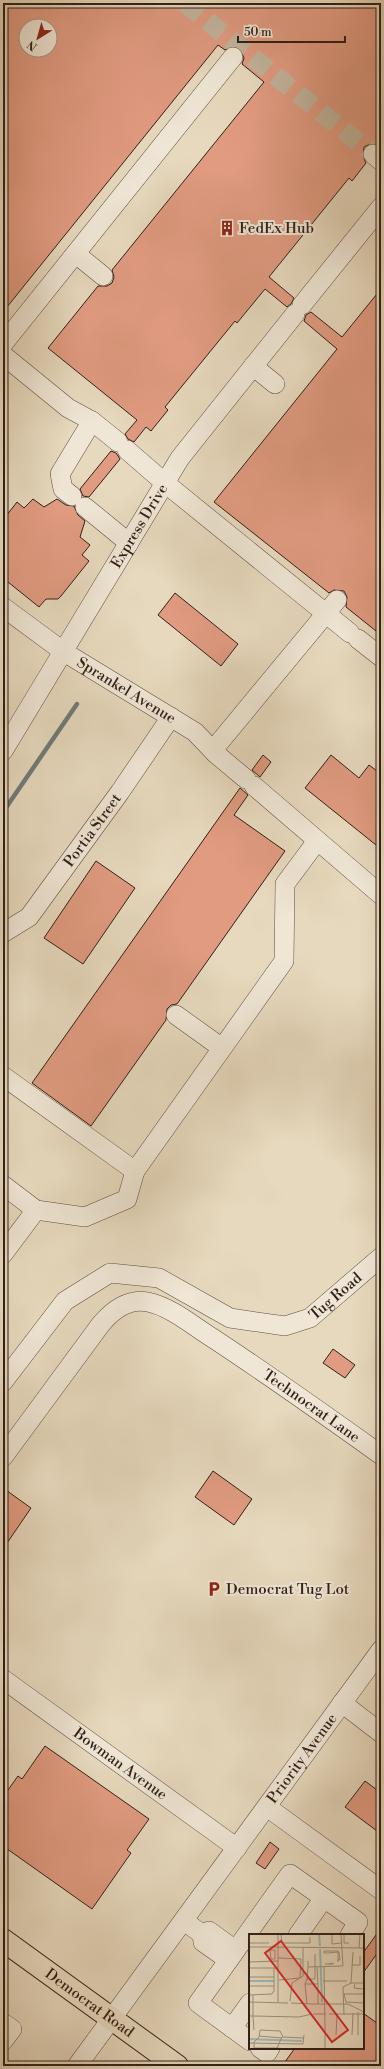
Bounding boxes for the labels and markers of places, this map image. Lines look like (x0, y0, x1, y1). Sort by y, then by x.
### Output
building icon: FedEx Hub (218, 219, 236, 237)
place label: FedEx Hub (239, 219, 314, 238)
parking icon: Democrat Tug Lot (205, 1580, 223, 1598)
place label: Democrat Tug Lot (226, 1580, 350, 1599)

